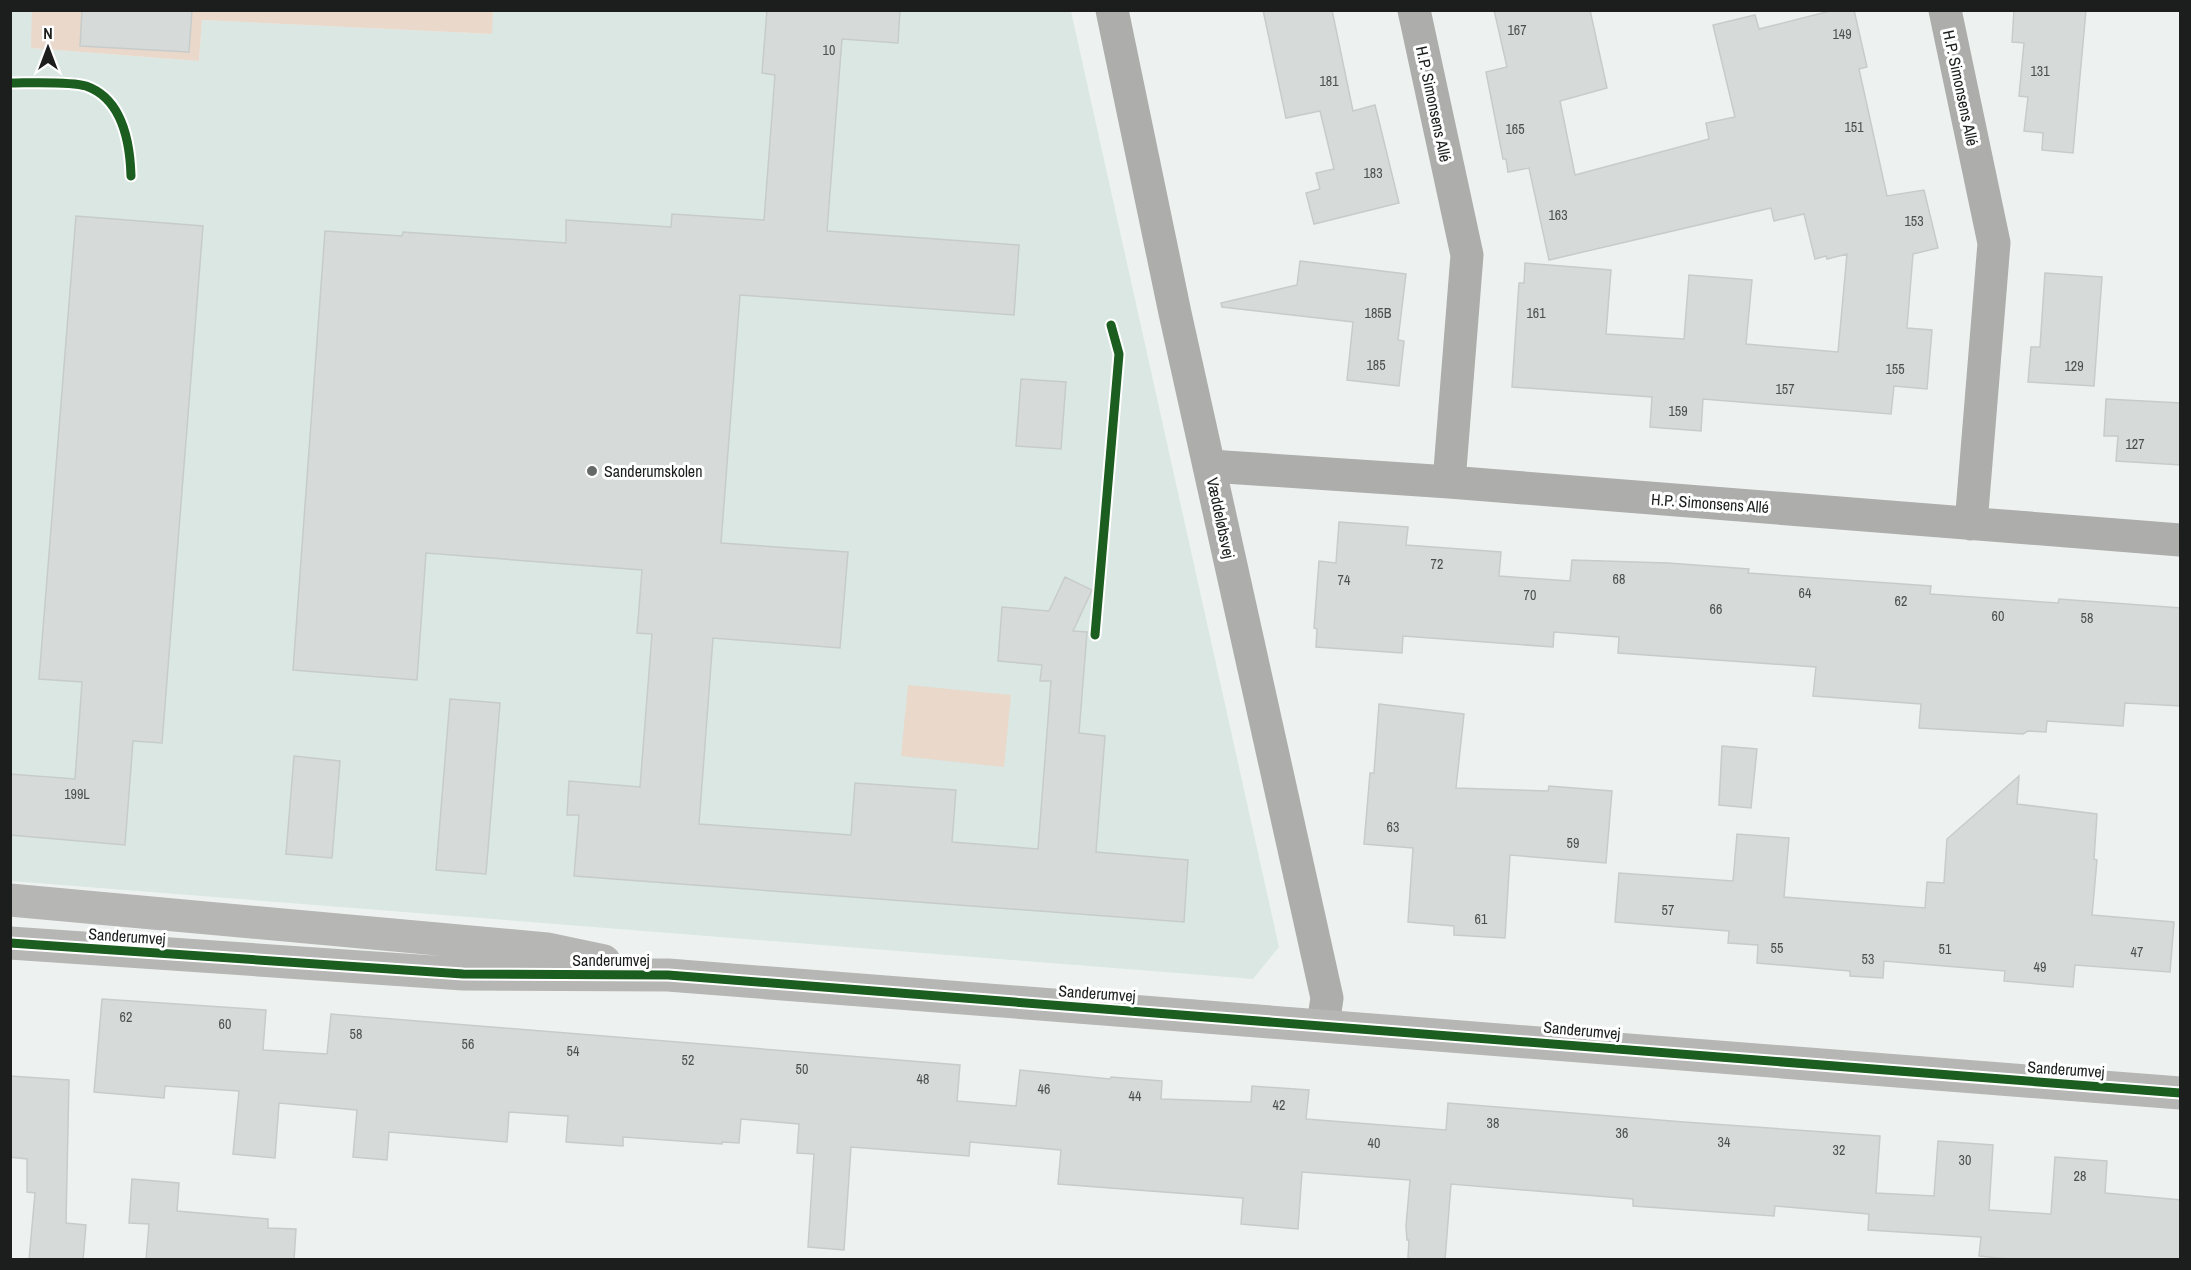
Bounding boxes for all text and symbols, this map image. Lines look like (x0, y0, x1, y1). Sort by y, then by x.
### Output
north arrow (18, 18, 78, 78)
house number: 167 (1507, 21, 1527, 39)
text: N (43, 22, 53, 44)
house number: 149 (1832, 25, 1852, 43)
street label: H.P. Simonsens Allé (1938, 28, 1984, 148)
house number: 10 (823, 41, 835, 59)
street label: H.P. Simonsens Allé (1411, 44, 1457, 164)
house number: 131 (2030, 62, 2050, 80)
house number: 181 (1319, 72, 1339, 90)
house number: 151 (1844, 118, 1864, 136)
house number: 165 (1505, 120, 1525, 138)
house number: 183 (1363, 164, 1383, 182)
house number: 163 (1548, 206, 1568, 224)
house number: 153 (1904, 212, 1924, 230)
house number: 185B (1365, 304, 1392, 322)
house number: 161 (1526, 304, 1546, 322)
house number: 185 (1366, 356, 1386, 374)
house number: 129 (2064, 357, 2084, 375)
house number: 155 (1885, 360, 1905, 378)
house number: 157 (1775, 380, 1795, 398)
house number: 159 (1668, 402, 1688, 420)
house number: 127 (2125, 435, 2145, 453)
place label: Sanderumskolen (604, 460, 702, 482)
marker: Sanderumskolen (585, 464, 599, 478)
street label: Væddeløbsvej (1202, 476, 1240, 561)
street label: H.P. Simonsens Allé (1650, 488, 1770, 518)
house number: 72 (1431, 555, 1443, 573)
house number: 68 (1613, 570, 1625, 588)
house number: 74 (1338, 571, 1351, 589)
house number: 64 (1799, 584, 1812, 602)
house number: 70 (1524, 586, 1536, 604)
house number: 62 (1895, 592, 1907, 610)
house number: 66 (1710, 600, 1722, 618)
house number: 60 (1992, 607, 2004, 625)
house number: 58 (2081, 609, 2093, 627)
house number: 199L (64, 785, 90, 803)
house number: 63 (1387, 818, 1399, 836)
house number: 59 (1567, 834, 1579, 852)
house number: 57 (1662, 901, 1674, 919)
house number: 61 (1475, 910, 1488, 928)
street label: Sanderumvej (88, 922, 166, 950)
house number: 55 (1771, 939, 1783, 957)
house number: 51 (1939, 940, 1952, 958)
house number: 47 (2131, 943, 2143, 961)
street label: Sanderumvej (572, 949, 650, 971)
house number: 53 (1862, 950, 1874, 968)
house number: 49 (2034, 958, 2046, 976)
street label: Sanderumvej (1058, 979, 1136, 1007)
house number: 62 (120, 1008, 132, 1026)
house number: 60 (219, 1015, 231, 1033)
street label: Sanderumvej (1543, 1016, 1622, 1044)
house number: 58 (350, 1025, 362, 1043)
house number: 56 (462, 1035, 474, 1053)
house number: 54 (567, 1042, 580, 1060)
house number: 52 (682, 1051, 694, 1069)
street label: Sanderumvej (2027, 1055, 2105, 1083)
house number: 50 (796, 1060, 808, 1078)
house number: 48 (917, 1070, 929, 1088)
house number: 46 (1038, 1080, 1050, 1098)
house number: 44 (1129, 1087, 1142, 1105)
house number: 42 (1273, 1096, 1285, 1114)
house number: 38 (1487, 1114, 1499, 1132)
house number: 36 (1616, 1124, 1628, 1142)
house number: 34 (1718, 1133, 1731, 1151)
house number: 40 (1368, 1134, 1380, 1152)
house number: 32 (1833, 1141, 1845, 1159)
house number: 30 (1959, 1151, 1971, 1169)
house number: 28 (2074, 1167, 2086, 1185)

